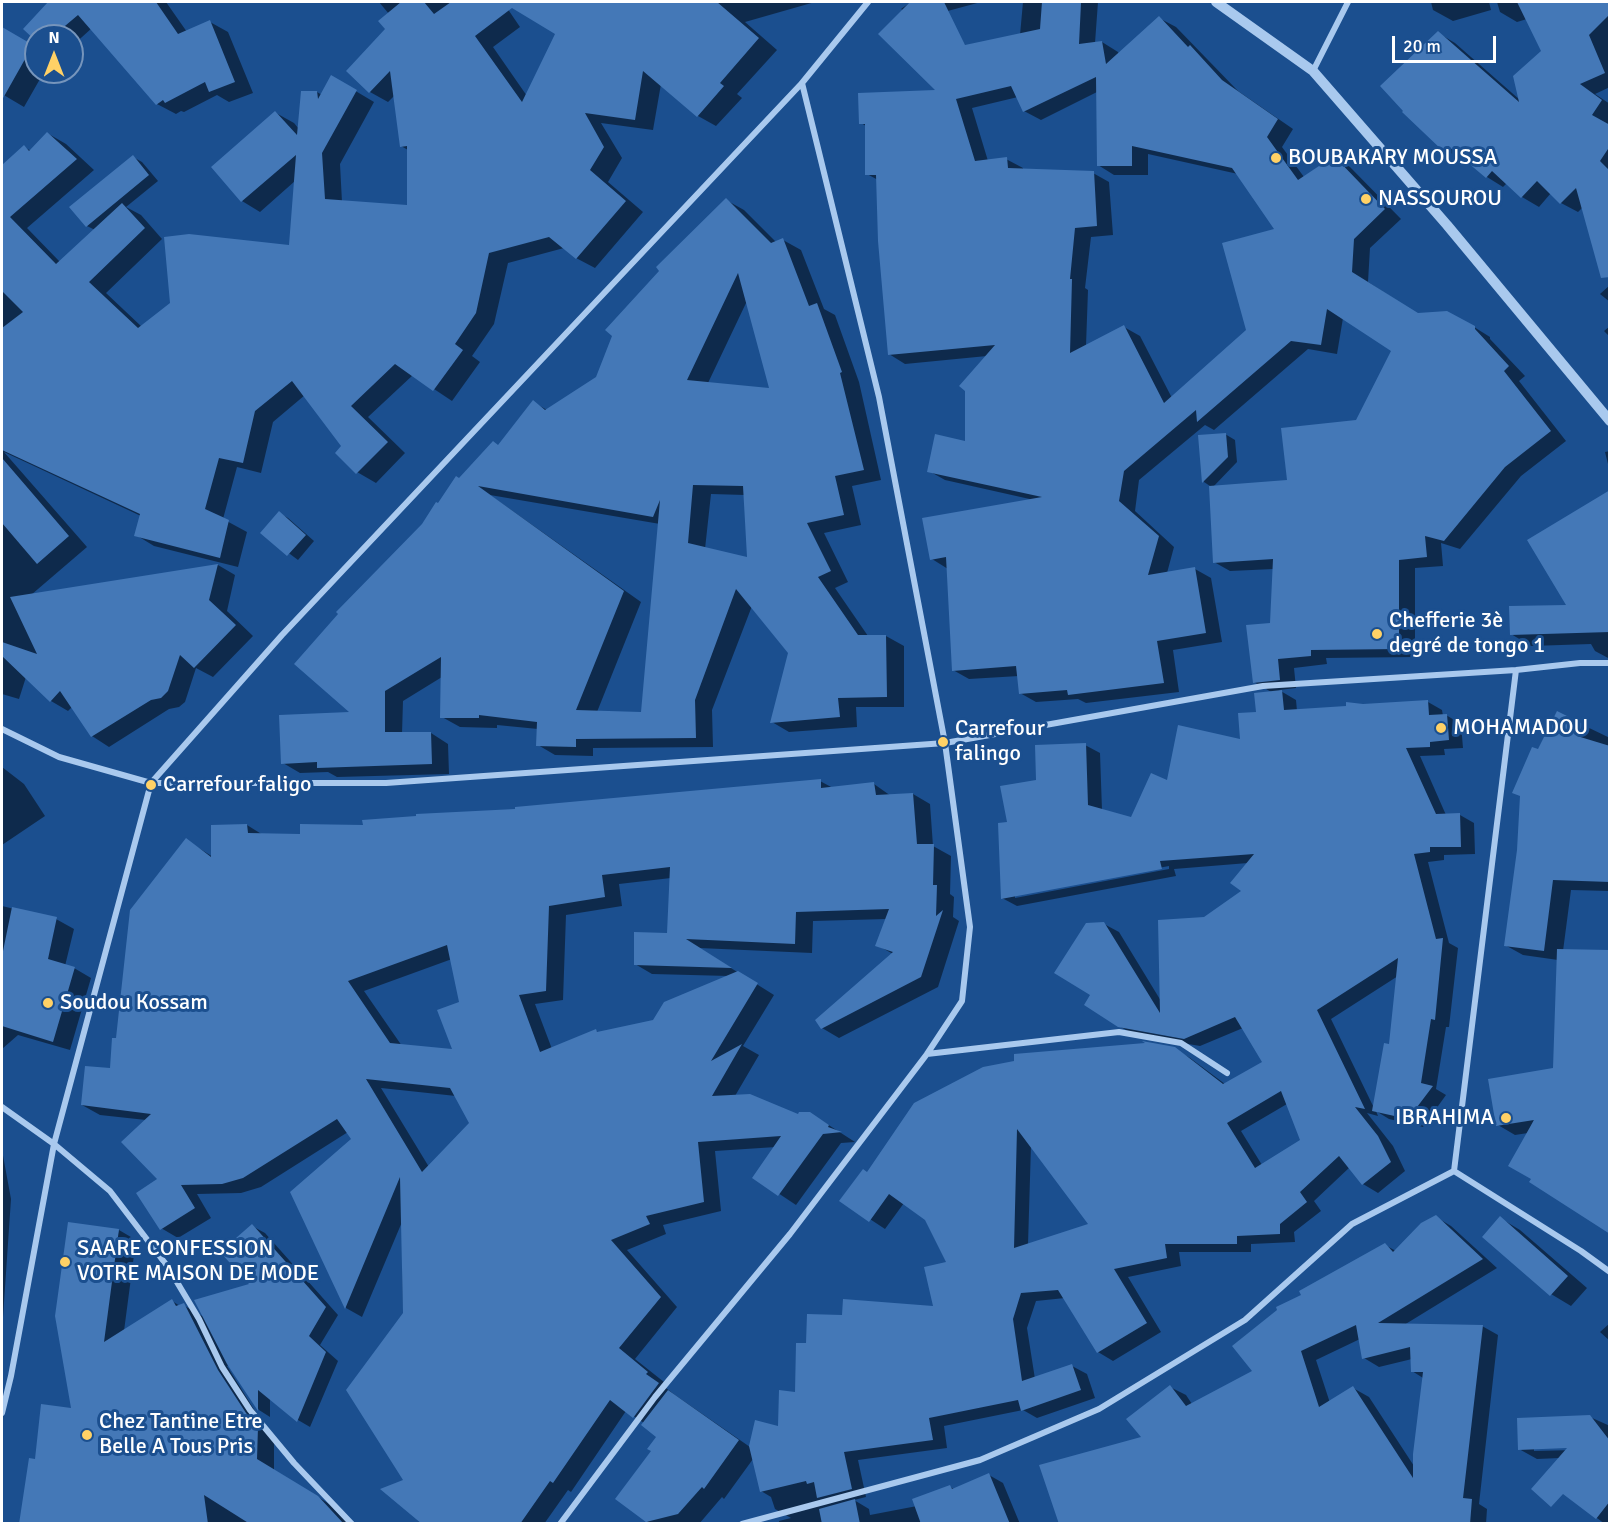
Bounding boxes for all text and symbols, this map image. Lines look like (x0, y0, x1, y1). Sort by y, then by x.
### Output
north arrow (24, 24, 84, 84)
scale bar (1395, 24, 1498, 62)
text: N (48, 28, 60, 48)
text: 20 m (1403, 35, 1441, 57)
place label: BOUBAKARY MOUSSA (1288, 145, 1497, 171)
marker: BOUBAKARY MOUSSA (1269, 151, 1283, 165)
place label: NASSOUROU (1378, 186, 1502, 212)
marker: NASSOUROU (1359, 192, 1373, 206)
place label: Chefferie 3è degré de tongo 1 (1389, 608, 1545, 660)
marker: Chefferie 3è degré de tongo 1 (1370, 627, 1384, 641)
place label: MOHAMADOU (1453, 715, 1588, 741)
place label: Carrefour falingo (955, 716, 1045, 768)
marker: MOHAMADOU (1434, 721, 1448, 735)
marker: Carrefour falingo (936, 735, 950, 749)
place label: Carrefour faligo (163, 772, 312, 798)
marker: Carrefour faligo (144, 778, 158, 792)
place label: Soudou Kossam (60, 990, 208, 1016)
marker: Soudou Kossam (41, 996, 55, 1010)
place label: IBRAHIMA (1395, 1105, 1494, 1131)
marker: IBRAHIMA (1499, 1111, 1513, 1125)
place label: SAARE CONFESSION VOTRE MAISON DE MODE (77, 1236, 319, 1288)
marker: SAARE CONFESSION VOTRE MAISON DE MODE (58, 1255, 72, 1269)
place label: Chez Tantine Etre Belle A Tous Pris (99, 1409, 263, 1460)
marker: Chez Tantine Etre Belle A Tous Pris (80, 1428, 94, 1442)

